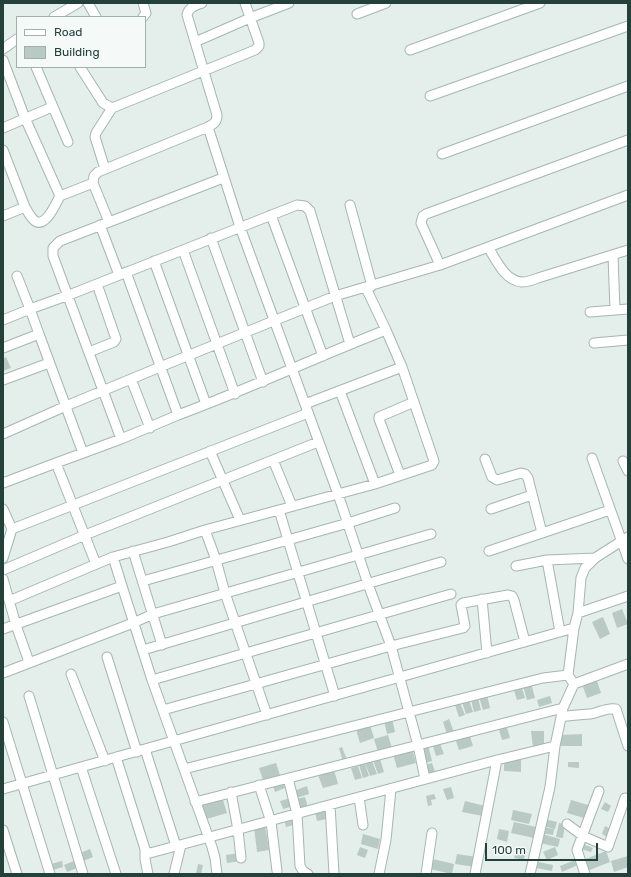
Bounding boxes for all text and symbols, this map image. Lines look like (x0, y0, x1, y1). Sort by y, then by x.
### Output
legend (16, 16, 146, 68)
text: Road (54, 25, 82, 39)
text: Building (54, 45, 100, 59)
scale bar (487, 835, 600, 861)
text: 100 m (492, 843, 526, 857)

